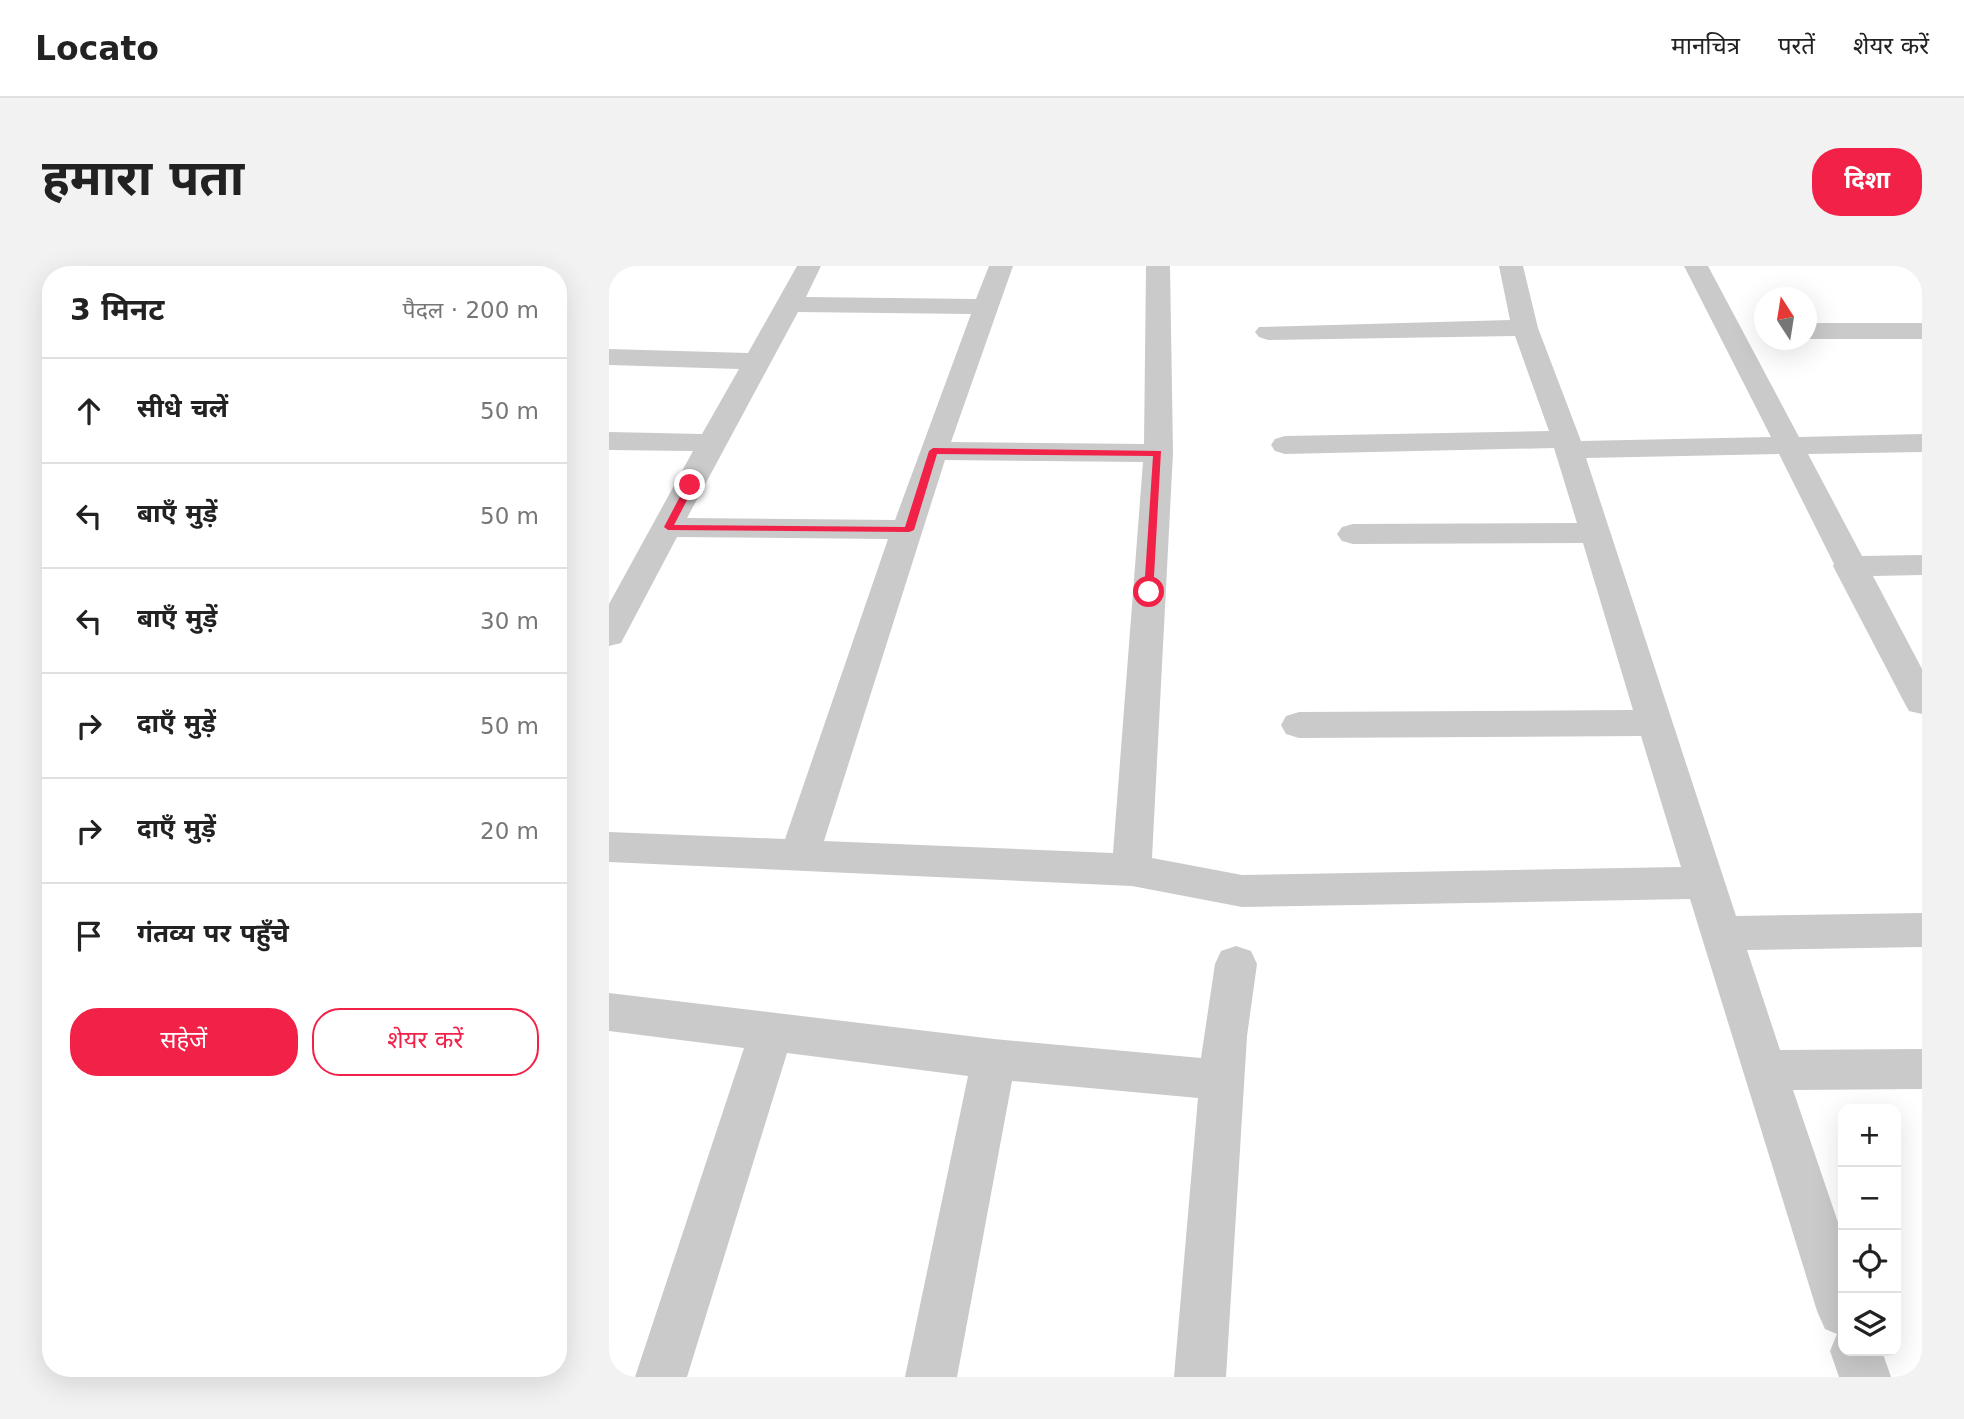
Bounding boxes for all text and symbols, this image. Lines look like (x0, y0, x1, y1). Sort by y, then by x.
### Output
text: Locato (35, 29, 159, 68)
text: मानचित्र (1671, 32, 1740, 60)
text: परतें (1778, 32, 1815, 60)
text: शेयर करें (1853, 32, 1929, 60)
button: दिशा (1812, 148, 1922, 216)
text: हमारा पता (42, 150, 244, 207)
north arrow (1754, 287, 1817, 350)
text: 3 मिनट (70, 292, 164, 327)
text: पैदल · 200 m (403, 297, 539, 323)
icon: ahead (70, 392, 108, 430)
text: सीधे चलें (137, 393, 228, 423)
text: 50 m (480, 398, 539, 424)
route end (674, 469, 705, 500)
icon: left (70, 497, 108, 535)
text: बाएँ मुड़ें (137, 498, 217, 528)
text: 50 m (480, 503, 539, 529)
route start (1133, 576, 1164, 607)
icon: left (70, 602, 108, 640)
text: बाएँ मुड़ें (137, 603, 217, 633)
text: 30 m (480, 608, 539, 634)
icon: right (70, 707, 108, 745)
text: दाएँ मुड़ें (137, 708, 216, 738)
text: 50 m (480, 713, 539, 739)
icon: right (70, 812, 108, 850)
text: दाएँ मुड़ें (137, 813, 216, 843)
text: 20 m (480, 818, 539, 844)
icon: arrive (70, 917, 108, 955)
text: गंतव्य पर पहुँचे (137, 918, 289, 948)
button: सहेजें (70, 1008, 298, 1076)
button: शेयर करें (312, 1008, 539, 1076)
map controls (1838, 1104, 1901, 1356)
button: + (1838, 1104, 1901, 1167)
button: − (1838, 1167, 1901, 1230)
button: locate (1838, 1230, 1901, 1293)
button: layers (1838, 1293, 1901, 1356)

